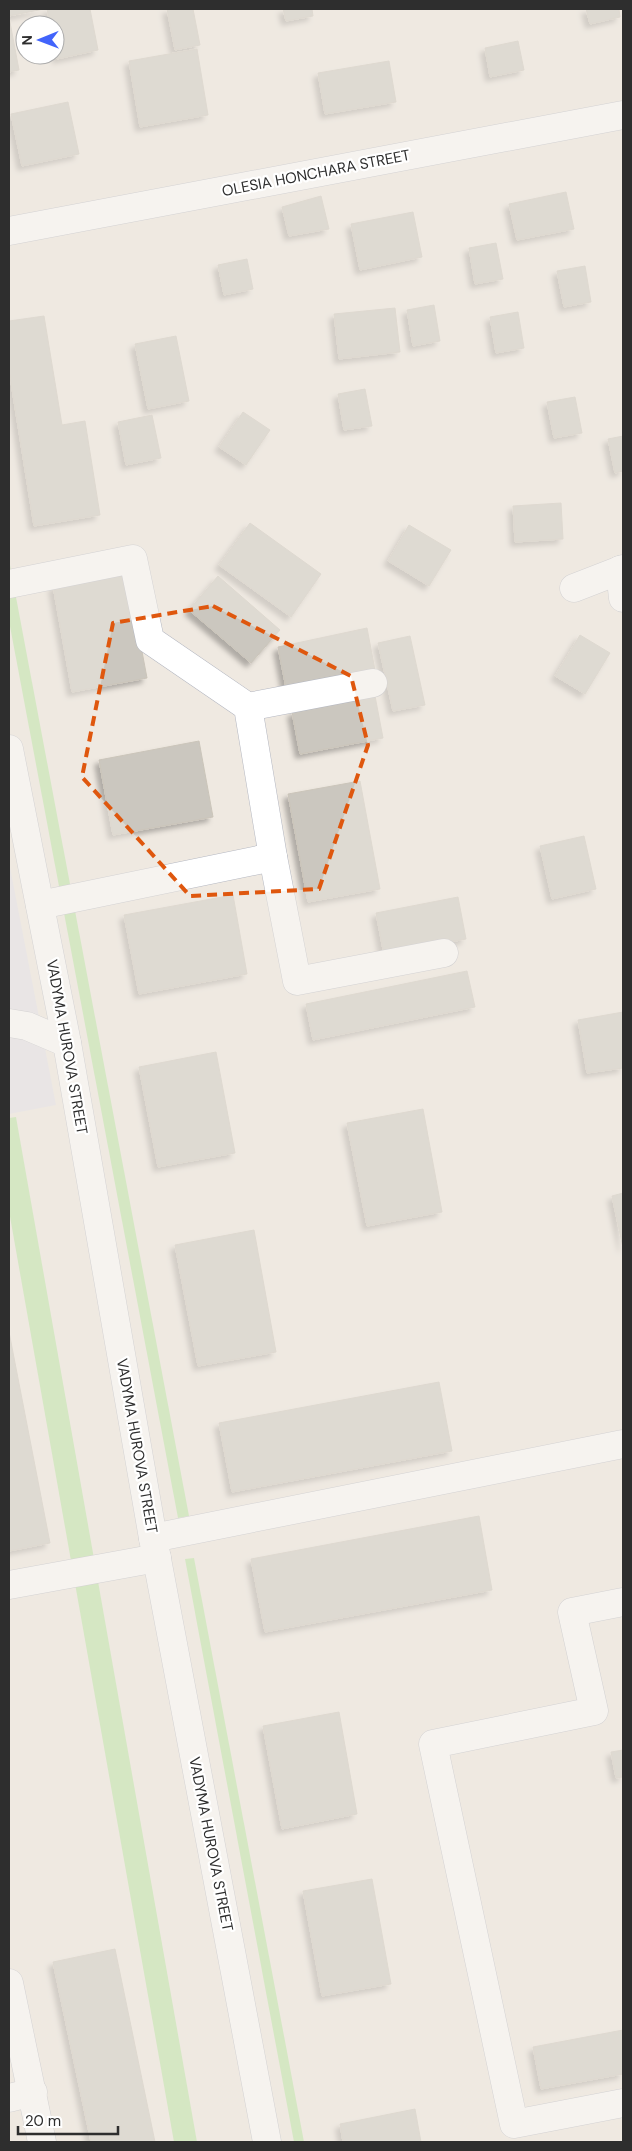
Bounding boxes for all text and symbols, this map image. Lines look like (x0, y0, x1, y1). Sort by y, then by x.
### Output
north arrow (15, 15, 65, 65)
text: N (18, 35, 36, 45)
street label: OLESIA HONCHARA STREET (220, 145, 412, 201)
street label: VADYMA HUROVA STREET (42, 958, 92, 1136)
street label: VADYMA HUROVA STREET (112, 1357, 162, 1535)
street label: VADYMA HUROVA STREET (184, 1755, 238, 1933)
scale bar (18, 2104, 118, 2136)
text: 20 m (25, 2111, 61, 2131)

